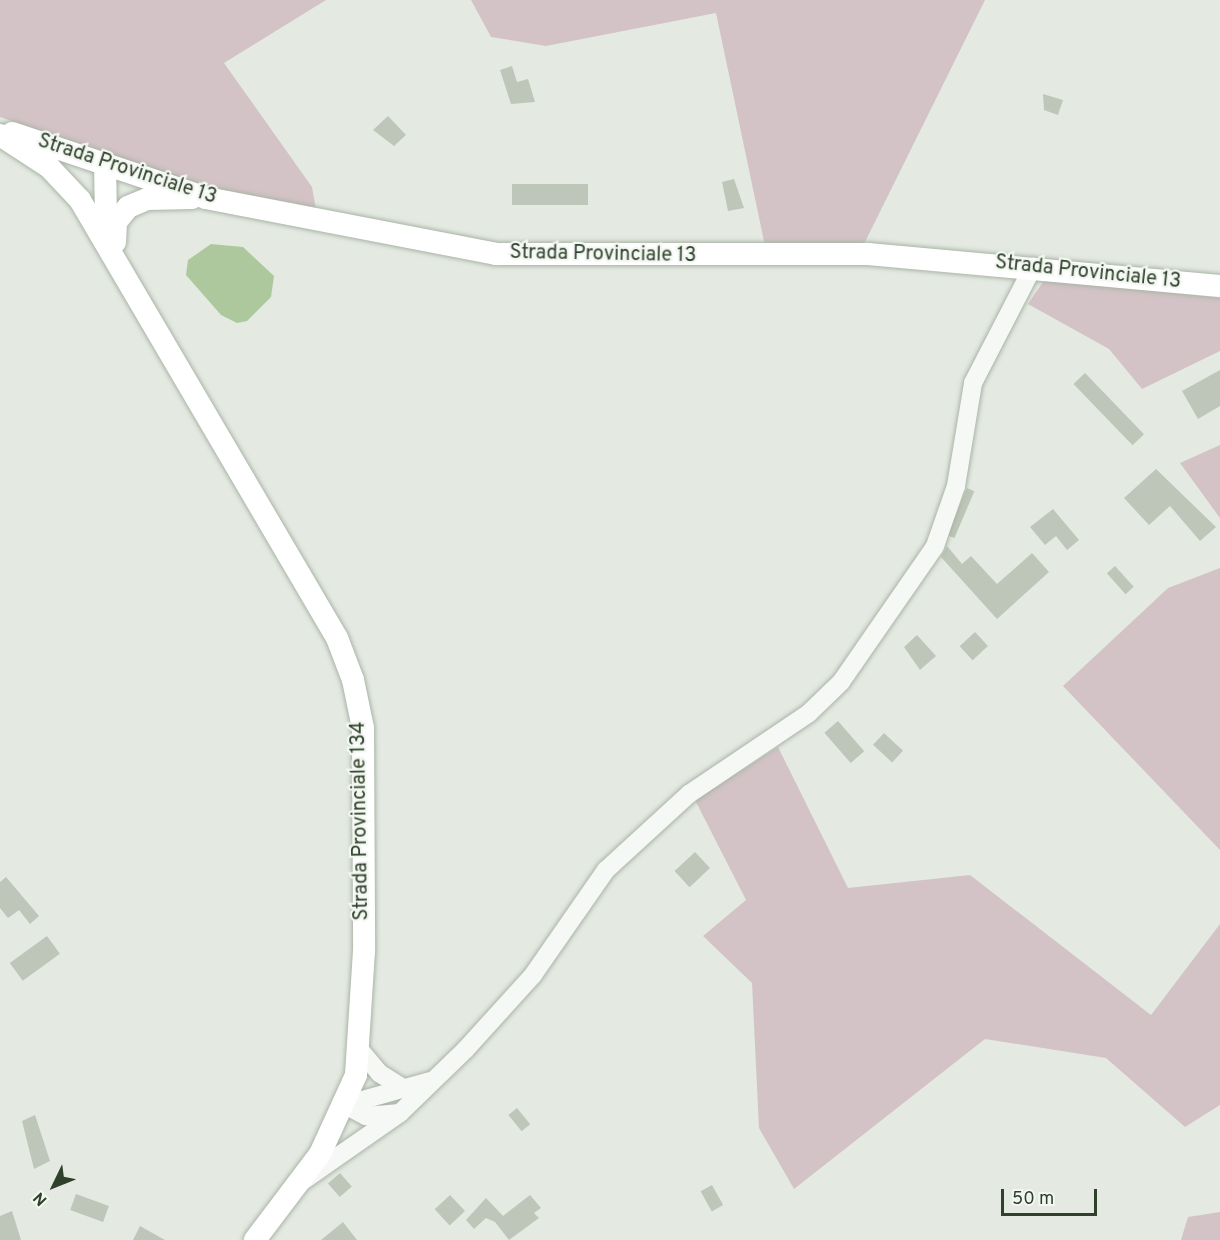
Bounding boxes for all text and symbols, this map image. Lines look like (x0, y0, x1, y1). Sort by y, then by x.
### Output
street label: Strada Provinciale 13 (34, 130, 220, 210)
street label: Strada Provinciale 13 (509, 241, 697, 269)
street label: Strada Provinciale 13 (994, 251, 1182, 295)
street label: Strada Provinciale 134 (347, 721, 375, 921)
north arrow (24, 1156, 84, 1216)
scale bar (1004, 1177, 1100, 1215)
text: N (30, 1187, 52, 1209)
text: 50 m (1012, 1188, 1054, 1211)

